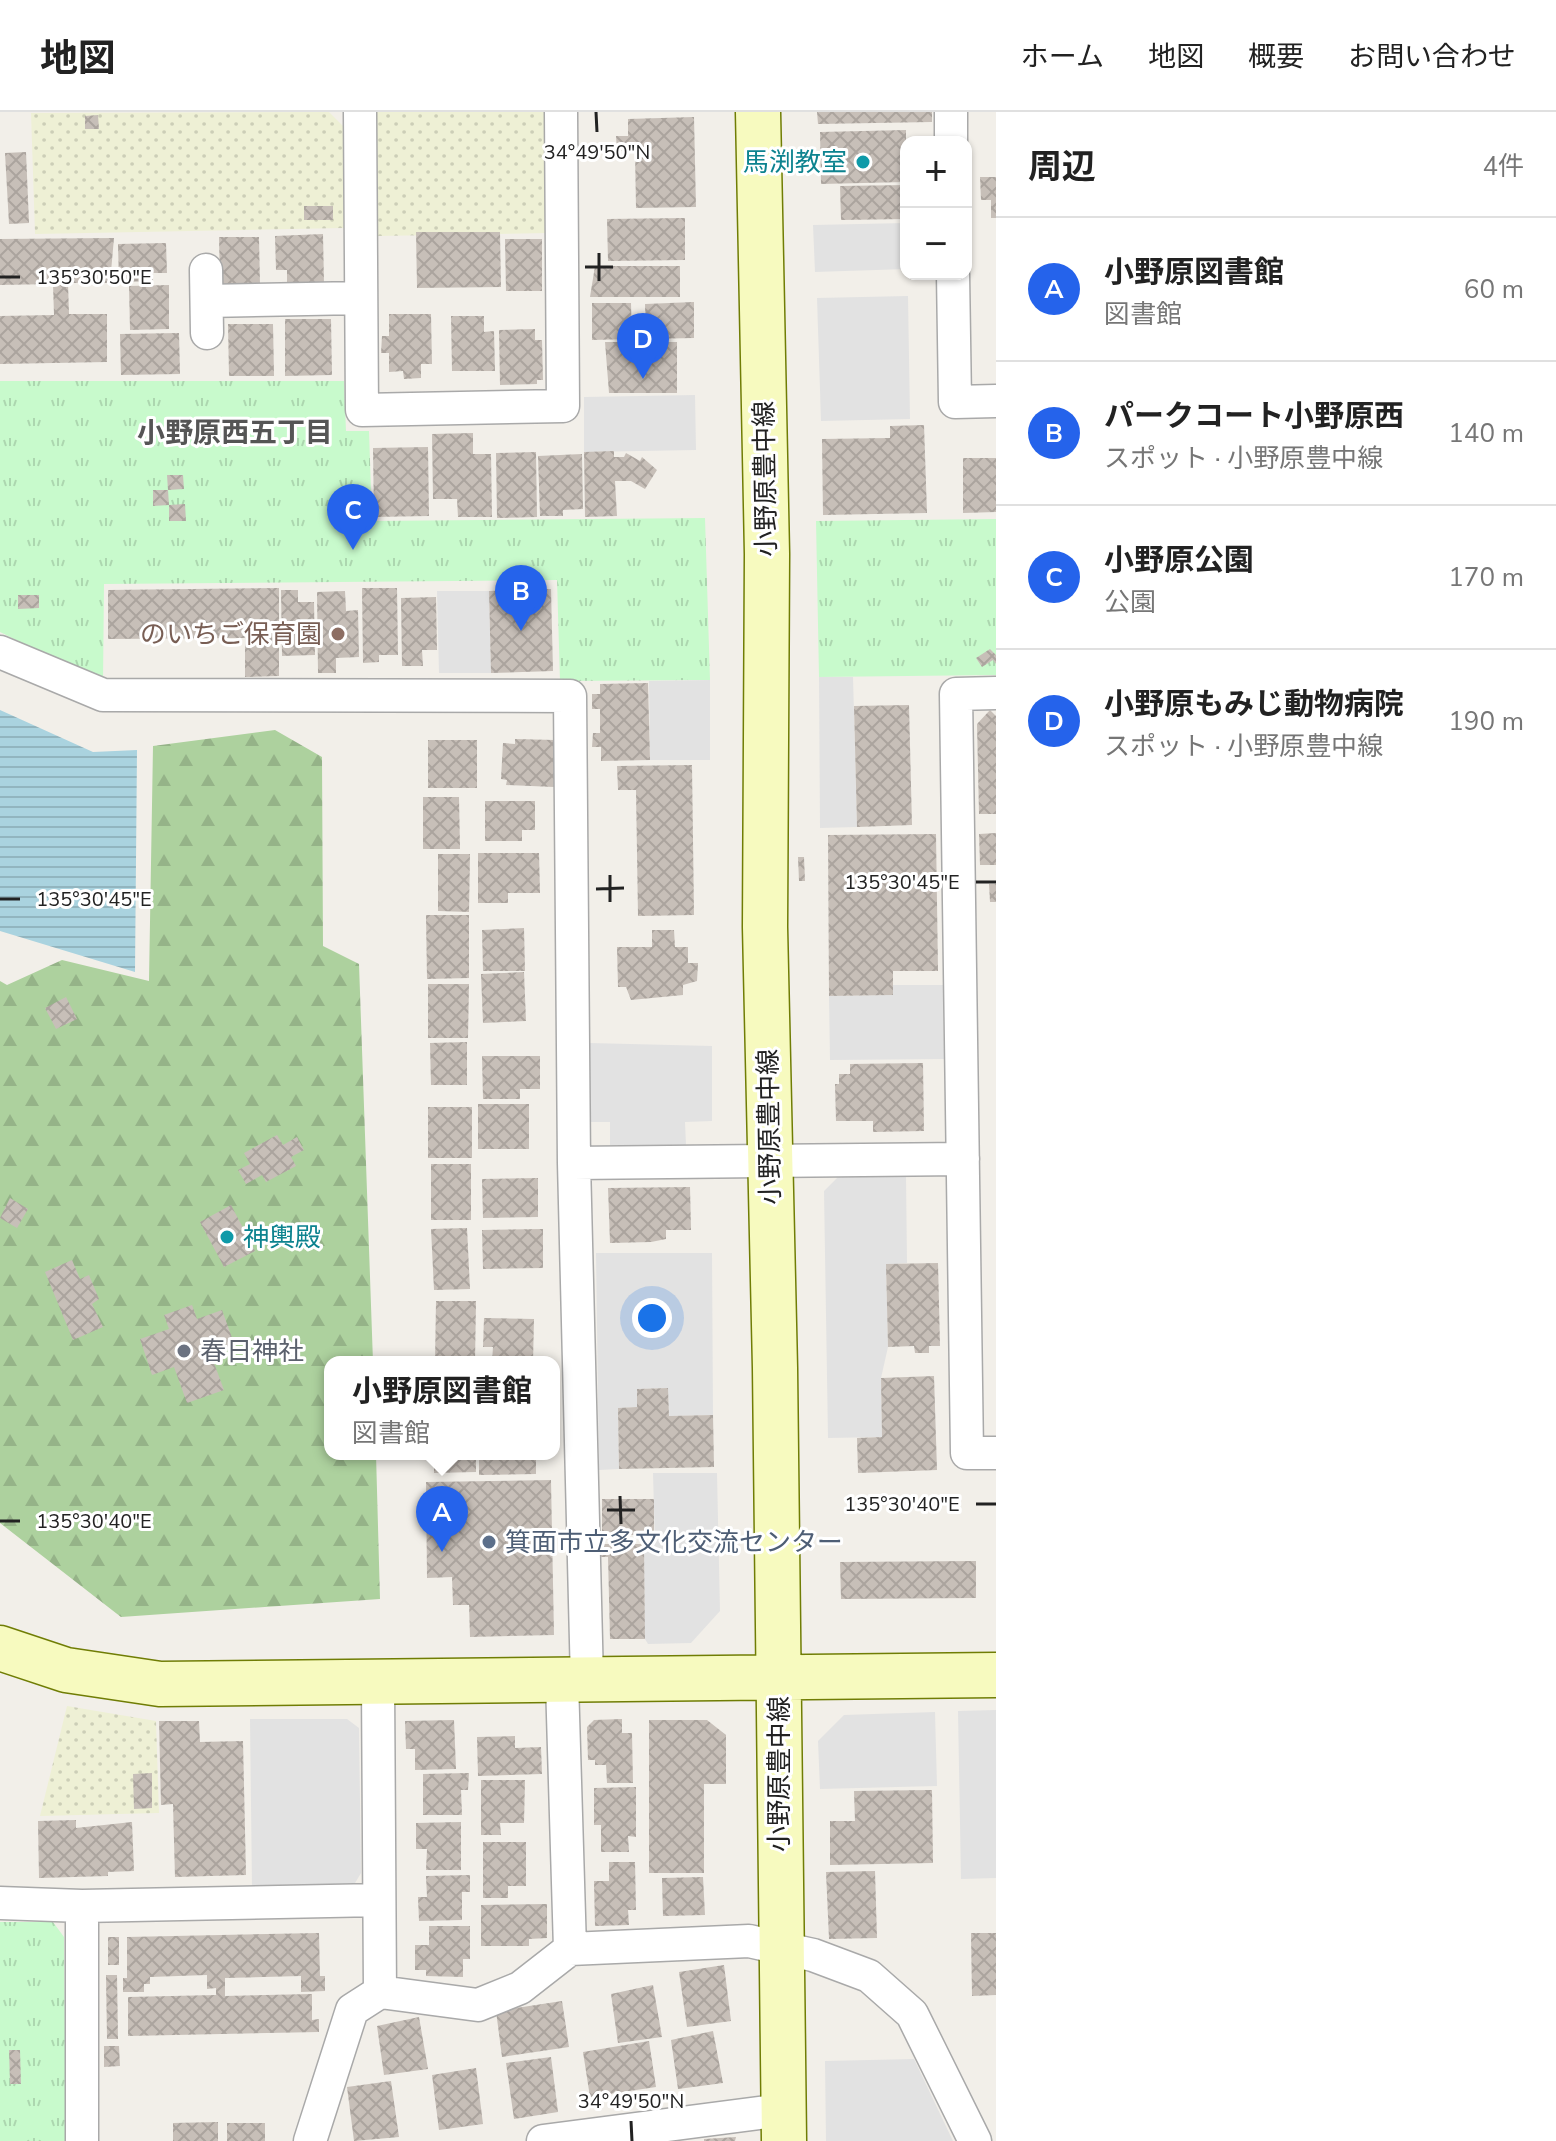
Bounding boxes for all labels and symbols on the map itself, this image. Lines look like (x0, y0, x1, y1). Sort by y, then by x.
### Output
text: 34°49'50"N (544, 139, 650, 166)
place label: 馬渕教室 (743, 145, 847, 180)
marker: 馬渕教室 (854, 153, 872, 171)
text: 135°30'50"E (36, 264, 152, 291)
pin: D (617, 313, 669, 379)
street label: 小野原豊中線 (747, 401, 784, 557)
district label: 小野原西五丁目 (137, 414, 333, 452)
pin: C (327, 484, 379, 550)
pin: B (495, 565, 547, 631)
place label: のいちご保育園 (140, 617, 322, 652)
marker: のいちご保育園 (329, 625, 347, 643)
text: 135°30'45"E (844, 869, 960, 896)
text: 135°30'45"E (36, 886, 152, 913)
street label: 小野原豊中線 (751, 1049, 788, 1205)
place label: 神輿殿 (243, 1220, 321, 1255)
marker: 神輿殿 (218, 1228, 236, 1246)
your location (632, 1298, 672, 1338)
place label: 春日神社 (200, 1334, 304, 1369)
marker: 春日神社 (175, 1342, 193, 1360)
pin: A (416, 1486, 468, 1552)
text: 135°30'40"E (844, 1491, 960, 1518)
text: 135°30'40"E (36, 1508, 152, 1535)
place label: 箕面市立多文化交流センター (505, 1525, 843, 1560)
marker: 箕面市立多文化交流センター (480, 1533, 498, 1551)
street label: 小野原豊中線 (762, 1696, 797, 1852)
text: 34°49'50"N (578, 2088, 684, 2115)

